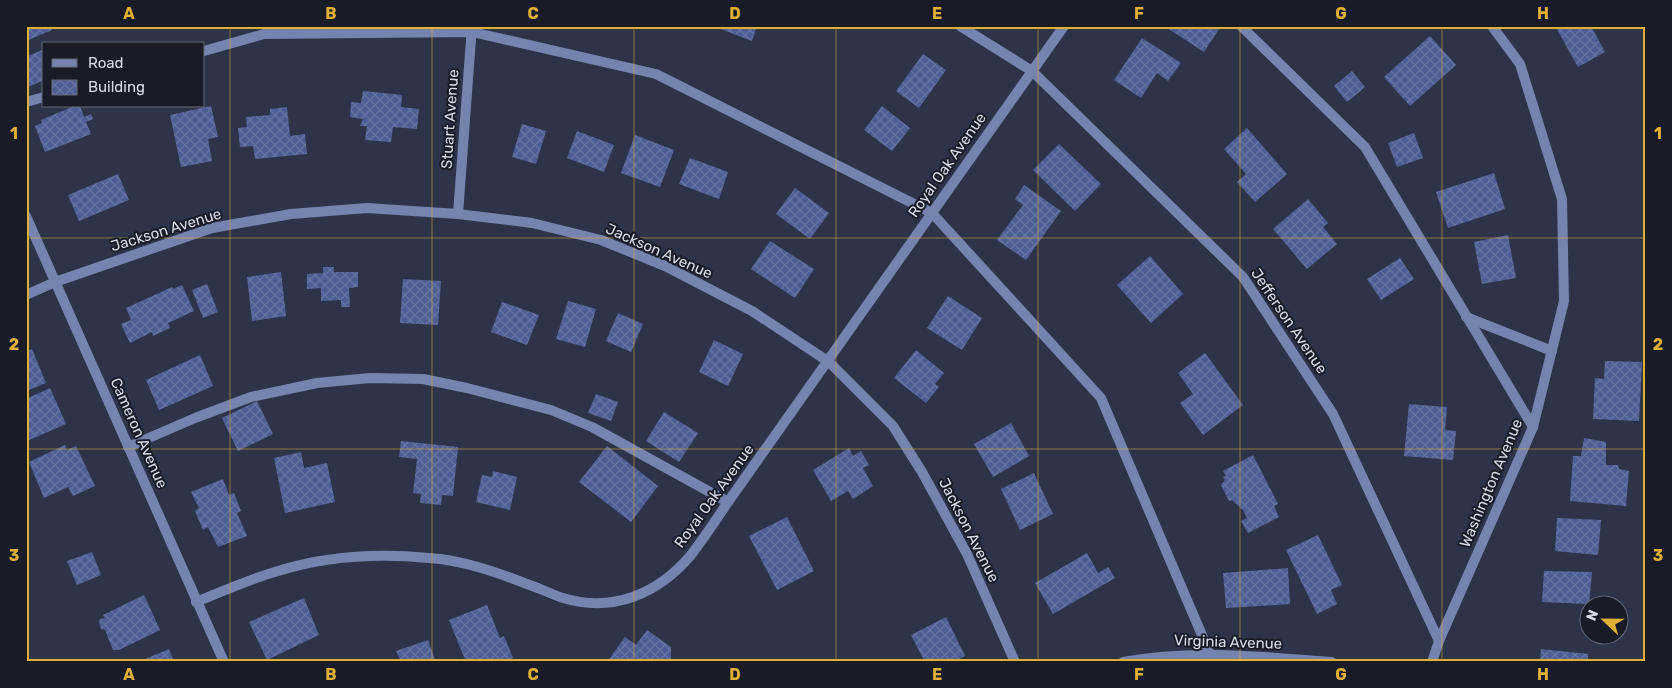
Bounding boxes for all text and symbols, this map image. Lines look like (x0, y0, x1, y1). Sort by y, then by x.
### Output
text: A (123, 4, 135, 23)
text: B (325, 4, 337, 23)
text: C (527, 4, 539, 23)
text: D (729, 4, 741, 23)
text: E (932, 4, 942, 23)
text: F (1134, 4, 1144, 23)
text: G (1335, 4, 1347, 23)
text: H (1537, 4, 1549, 23)
legend (42, 42, 205, 108)
text: Road (88, 54, 124, 72)
street label: Stuart Avenue (438, 69, 462, 169)
text: Building (88, 78, 145, 96)
street label: Royal Oak Avenue (904, 109, 990, 221)
text: 1 (10, 124, 18, 143)
text: 1 (1654, 124, 1662, 143)
street label: Jackson Avenue (108, 205, 224, 255)
street label: Jackson Avenue (603, 219, 715, 283)
street label: Jefferson Avenue (1247, 265, 1331, 377)
text: 2 (9, 335, 19, 354)
text: 2 (1653, 335, 1663, 354)
street label: Cameron Avenue (107, 375, 171, 491)
street label: Washington Avenue (1456, 416, 1526, 550)
street label: Royal Oak Avenue (670, 441, 758, 551)
street label: Jackson Avenue (935, 475, 1003, 585)
text: 3 (9, 546, 19, 565)
text: 3 (1653, 546, 1663, 565)
north arrow (1580, 596, 1630, 646)
text: N (1583, 607, 1602, 623)
street label: Virginia Avenue (1174, 631, 1282, 653)
text: A (123, 665, 135, 684)
text: B (325, 665, 337, 684)
text: C (527, 665, 539, 684)
text: D (729, 665, 741, 684)
text: E (932, 665, 942, 684)
text: F (1134, 665, 1144, 684)
text: G (1335, 665, 1347, 684)
text: H (1537, 665, 1549, 684)

